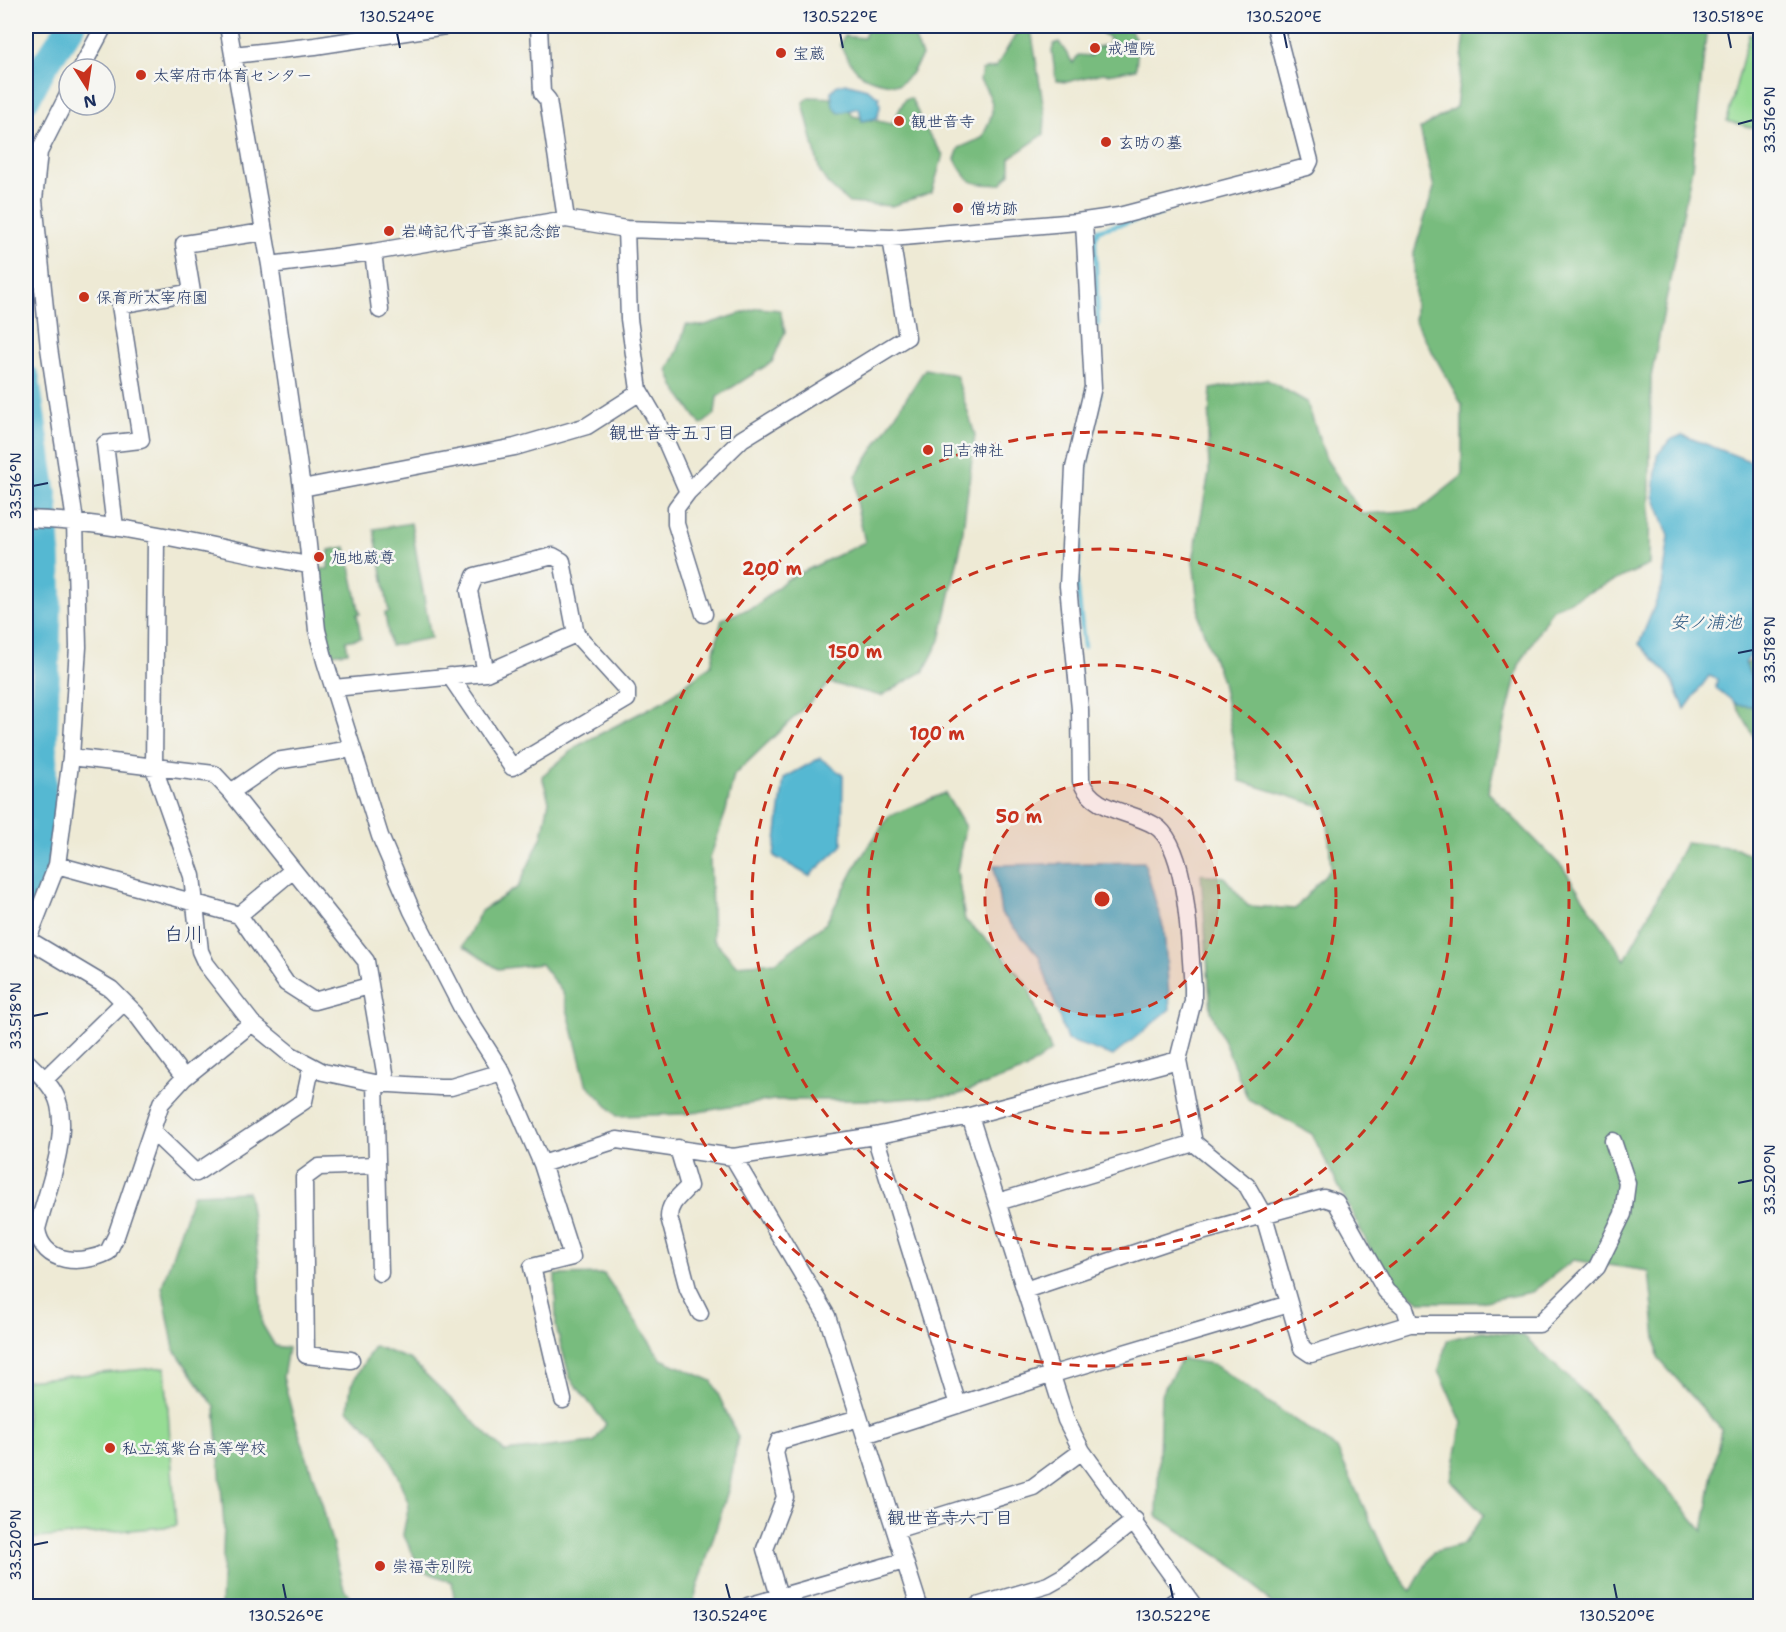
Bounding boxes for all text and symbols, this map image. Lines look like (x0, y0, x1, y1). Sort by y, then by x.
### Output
text: 130.524°E (360, 7, 434, 27)
text: 130.522°E (802, 7, 878, 27)
text: 130.520°E (1246, 7, 1322, 27)
text: 130.518°E (1692, 7, 1764, 27)
place label: 戒壇院 (1107, 38, 1155, 59)
marker: 戒壇院 (1088, 41, 1102, 55)
place label: 宝蔵 (793, 43, 825, 64)
marker: 宝蔵 (774, 46, 788, 60)
north arrow (57, 57, 117, 117)
place label: 太宰府市体育センター (153, 65, 312, 86)
marker: 太宰府市体育センター (134, 68, 148, 82)
text: 33.516°N (1760, 86, 1780, 154)
text: N (82, 90, 98, 113)
place label: 観世音寺 (911, 111, 975, 132)
marker: 観世音寺 (892, 114, 906, 128)
place label: 玄昉の墓 (1118, 132, 1182, 153)
marker: 玄昉の墓 (1099, 135, 1113, 149)
place label: 僧坊跡 (970, 198, 1018, 219)
marker: 僧坊跡 (951, 201, 965, 215)
place label: 岩﨑記代子音楽記念館 (401, 221, 561, 242)
marker: 岩﨑記代子音楽記念館 (382, 224, 396, 238)
place label: 保育所太宰府園 (96, 287, 208, 308)
marker: 保育所太宰府園 (77, 290, 91, 304)
district label: 観世音寺五丁目 (609, 421, 735, 445)
place label: 日吉神社 (940, 440, 1004, 461)
marker: 日吉神社 (921, 443, 935, 457)
text: 33.516°N (6, 452, 26, 520)
place label: 旭地蔵尊 (331, 547, 395, 568)
marker: 旭地蔵尊 (312, 550, 326, 564)
text: 200 m (742, 557, 803, 581)
water label: 安ノ浦池 (1670, 610, 1743, 634)
text: 33.518°N (1760, 616, 1780, 684)
text: 150 m (828, 640, 883, 664)
text: 100 m (909, 722, 965, 746)
text: 50 m (996, 805, 1043, 829)
centre of rings (1092, 889, 1112, 909)
district label: 白川 (164, 921, 204, 947)
text: 33.518°N (6, 982, 26, 1050)
text: 33.520°N (1760, 1144, 1780, 1216)
place label: 私立筑紫台高等学校 (122, 1438, 266, 1459)
marker: 私立筑紫台高等学校 (103, 1441, 117, 1455)
district label: 観世音寺六丁目 (887, 1506, 1013, 1530)
text: 33.520°N (6, 1509, 26, 1581)
place label: 崇福寺別院 (392, 1556, 472, 1577)
marker: 崇福寺別院 (373, 1559, 387, 1573)
text: 130.526°E (248, 1606, 324, 1626)
text: 130.524°E (693, 1606, 767, 1626)
text: 130.522°E (1135, 1606, 1211, 1626)
text: 130.520°E (1579, 1606, 1655, 1626)

